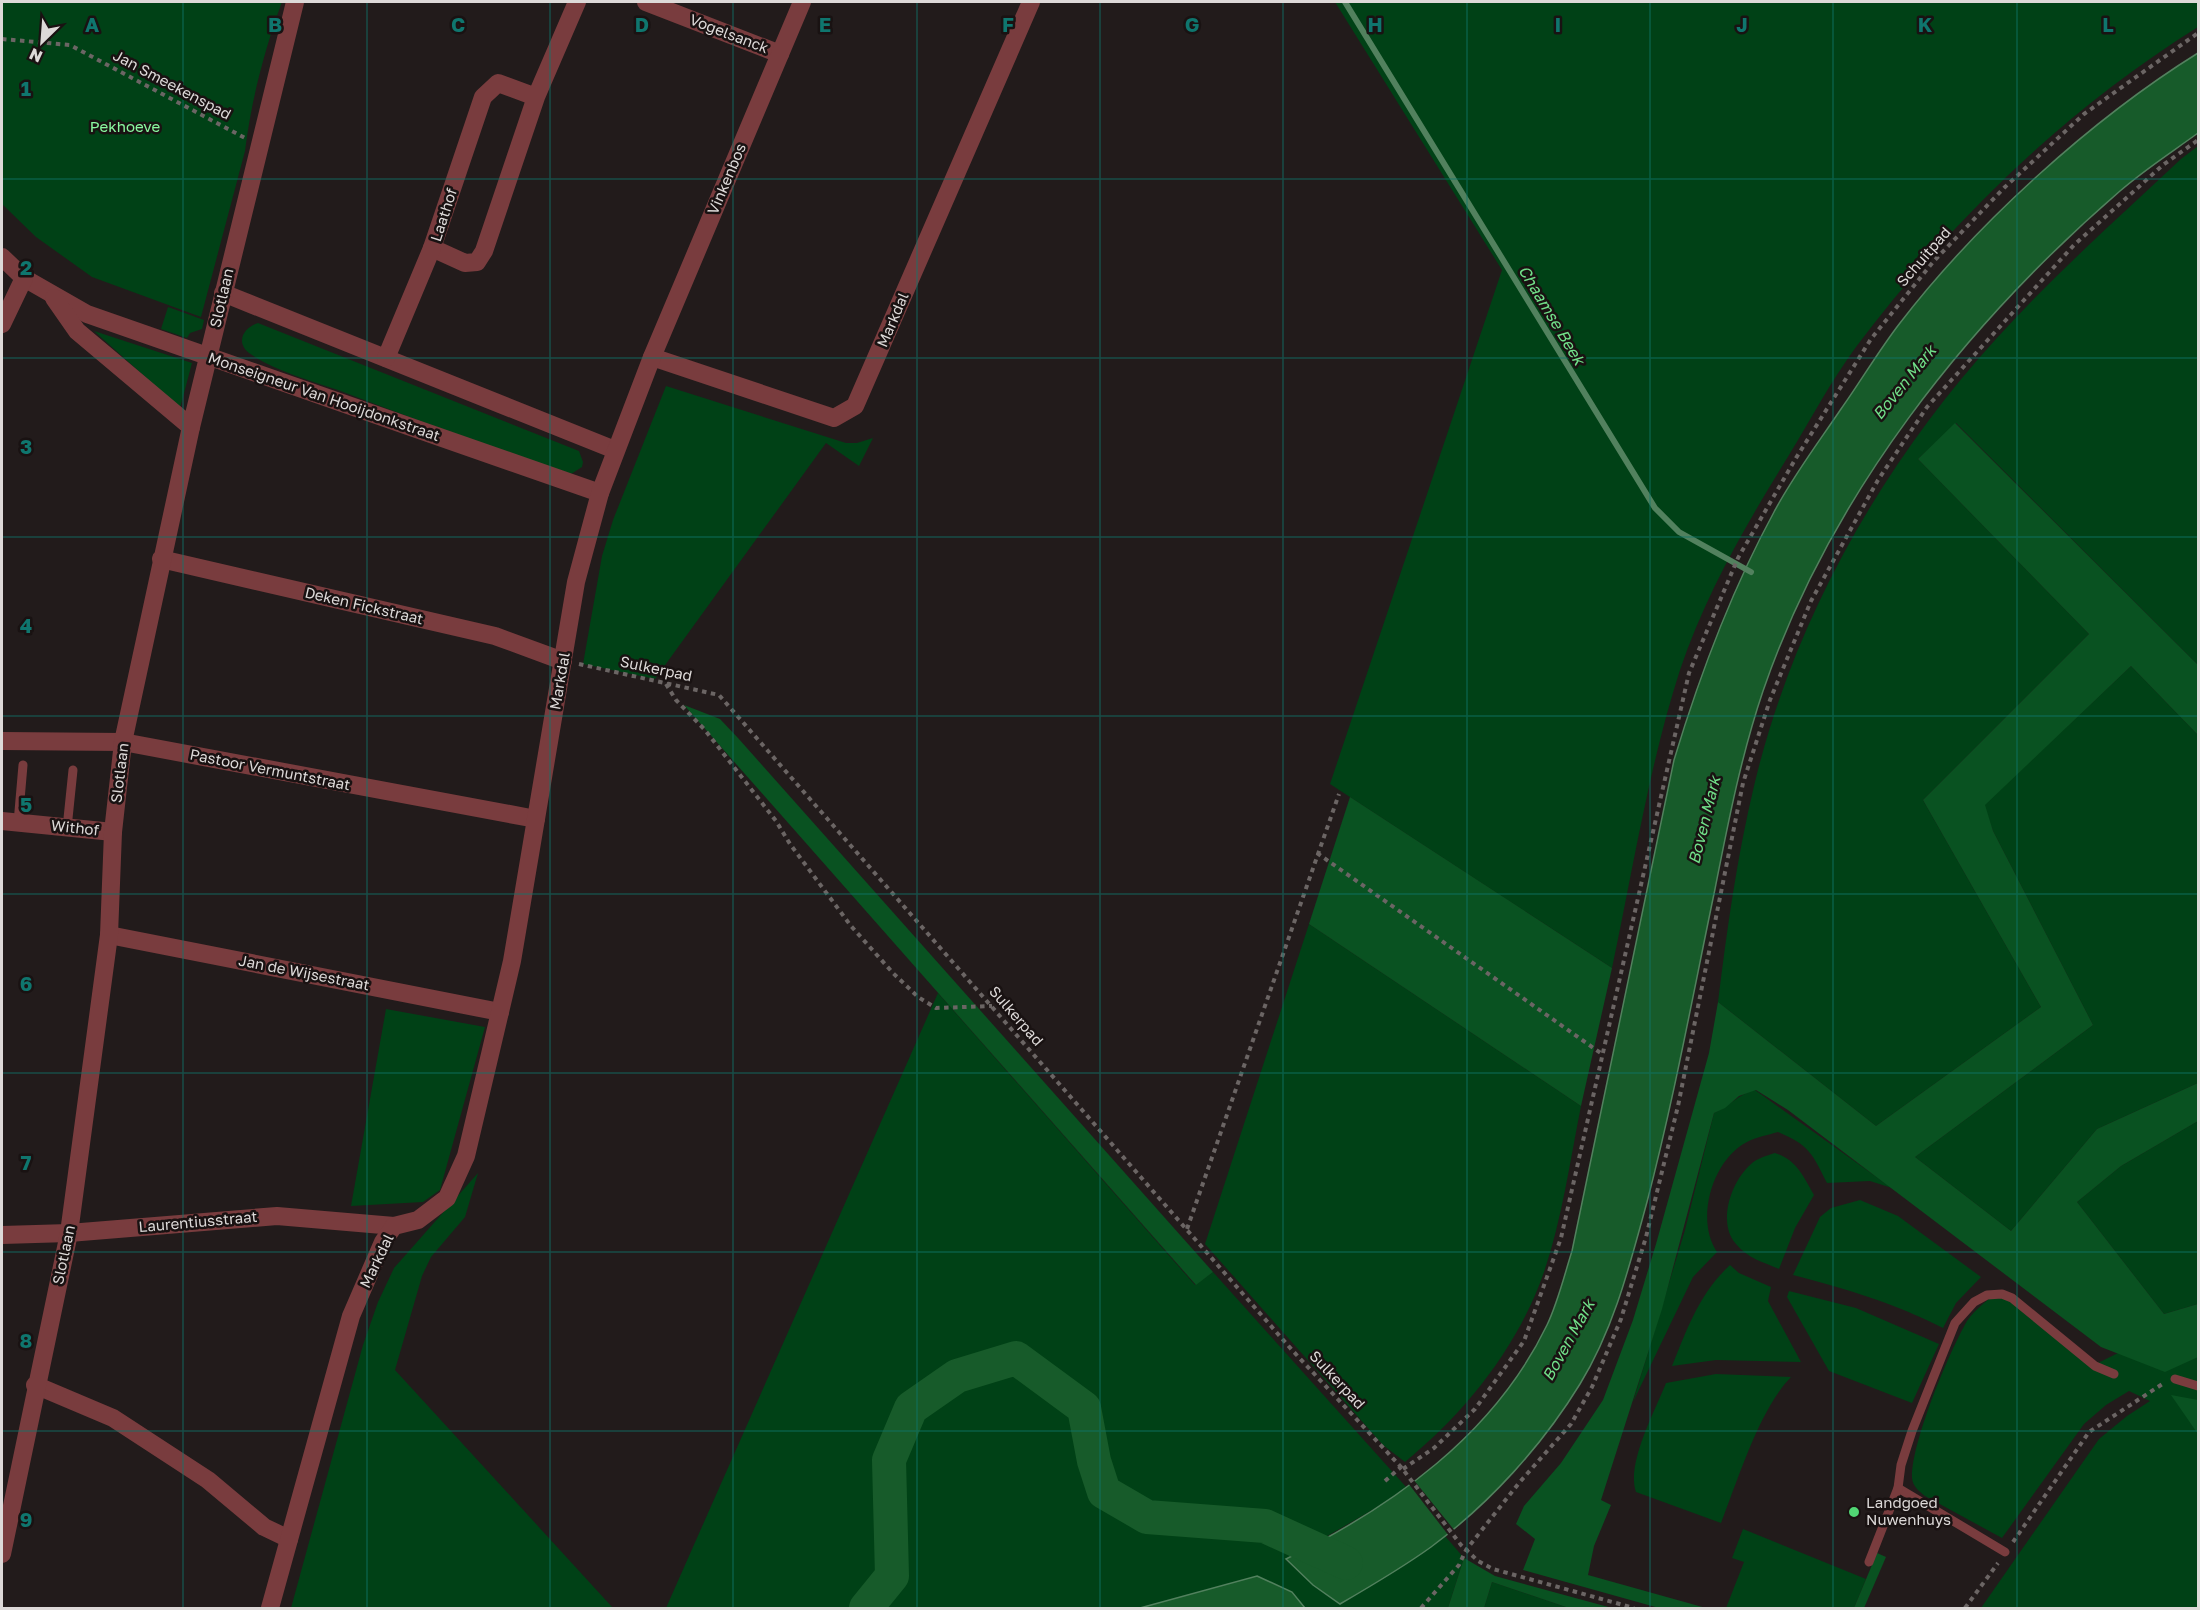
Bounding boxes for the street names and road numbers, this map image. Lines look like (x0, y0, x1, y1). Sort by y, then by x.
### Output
street label: Vogelsanck (687, 10, 772, 57)
street label: Jan Smeekenspad (110, 45, 235, 123)
street label: Vinkenbos (703, 140, 749, 217)
street label: Laathof (426, 185, 460, 244)
street label: Schuitpad (1892, 223, 1954, 290)
street label: Slotlaan (205, 266, 237, 329)
street label: Markdal (872, 289, 912, 350)
street label: Monseigneur Van Hooijdonkstraat (206, 348, 443, 444)
street label: Deken Fickstraat (303, 583, 425, 627)
street label: Markdal (545, 651, 573, 711)
street label: Sulkerpad (619, 652, 694, 684)
street label: Slotlaan (106, 742, 132, 804)
street label: Pastoor Vermuntstraat (188, 745, 352, 793)
street label: Withof (50, 816, 100, 839)
street label: Jan de Wijsestraat (237, 950, 371, 994)
street label: Sulkerpad (986, 982, 1048, 1049)
street label: Laurentiusstraat (138, 1207, 258, 1235)
street label: Slotlaan (48, 1223, 78, 1286)
street label: Markdal (355, 1230, 397, 1291)
street label: Sulkerpad (1306, 1346, 1369, 1412)

